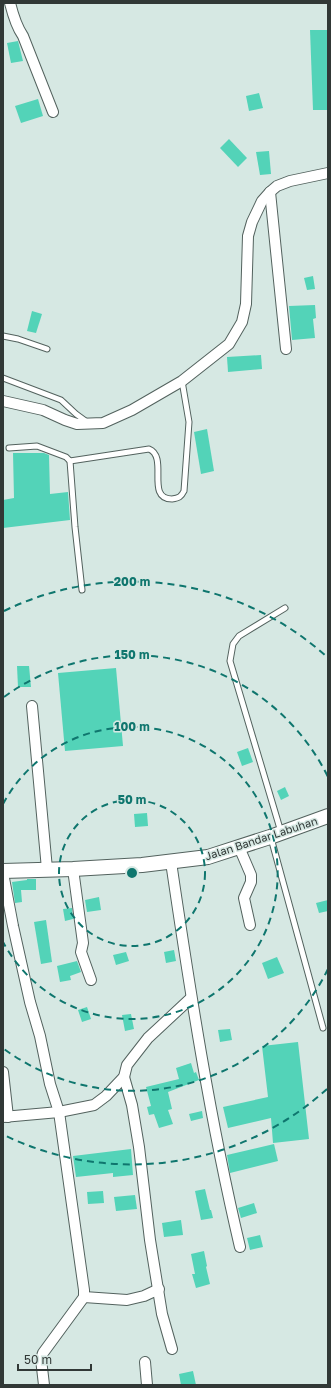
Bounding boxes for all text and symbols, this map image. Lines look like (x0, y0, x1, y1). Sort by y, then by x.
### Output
text: 200 m (114, 574, 150, 589)
text: 150 m (115, 647, 149, 662)
text: 100 m (114, 719, 150, 734)
text: 50 m (118, 792, 146, 807)
street label: Jalan Bandar Labuhan (203, 814, 319, 862)
centre of rings (125, 866, 139, 880)
scale bar (18, 1346, 91, 1372)
text: 50 m (24, 1352, 52, 1367)

